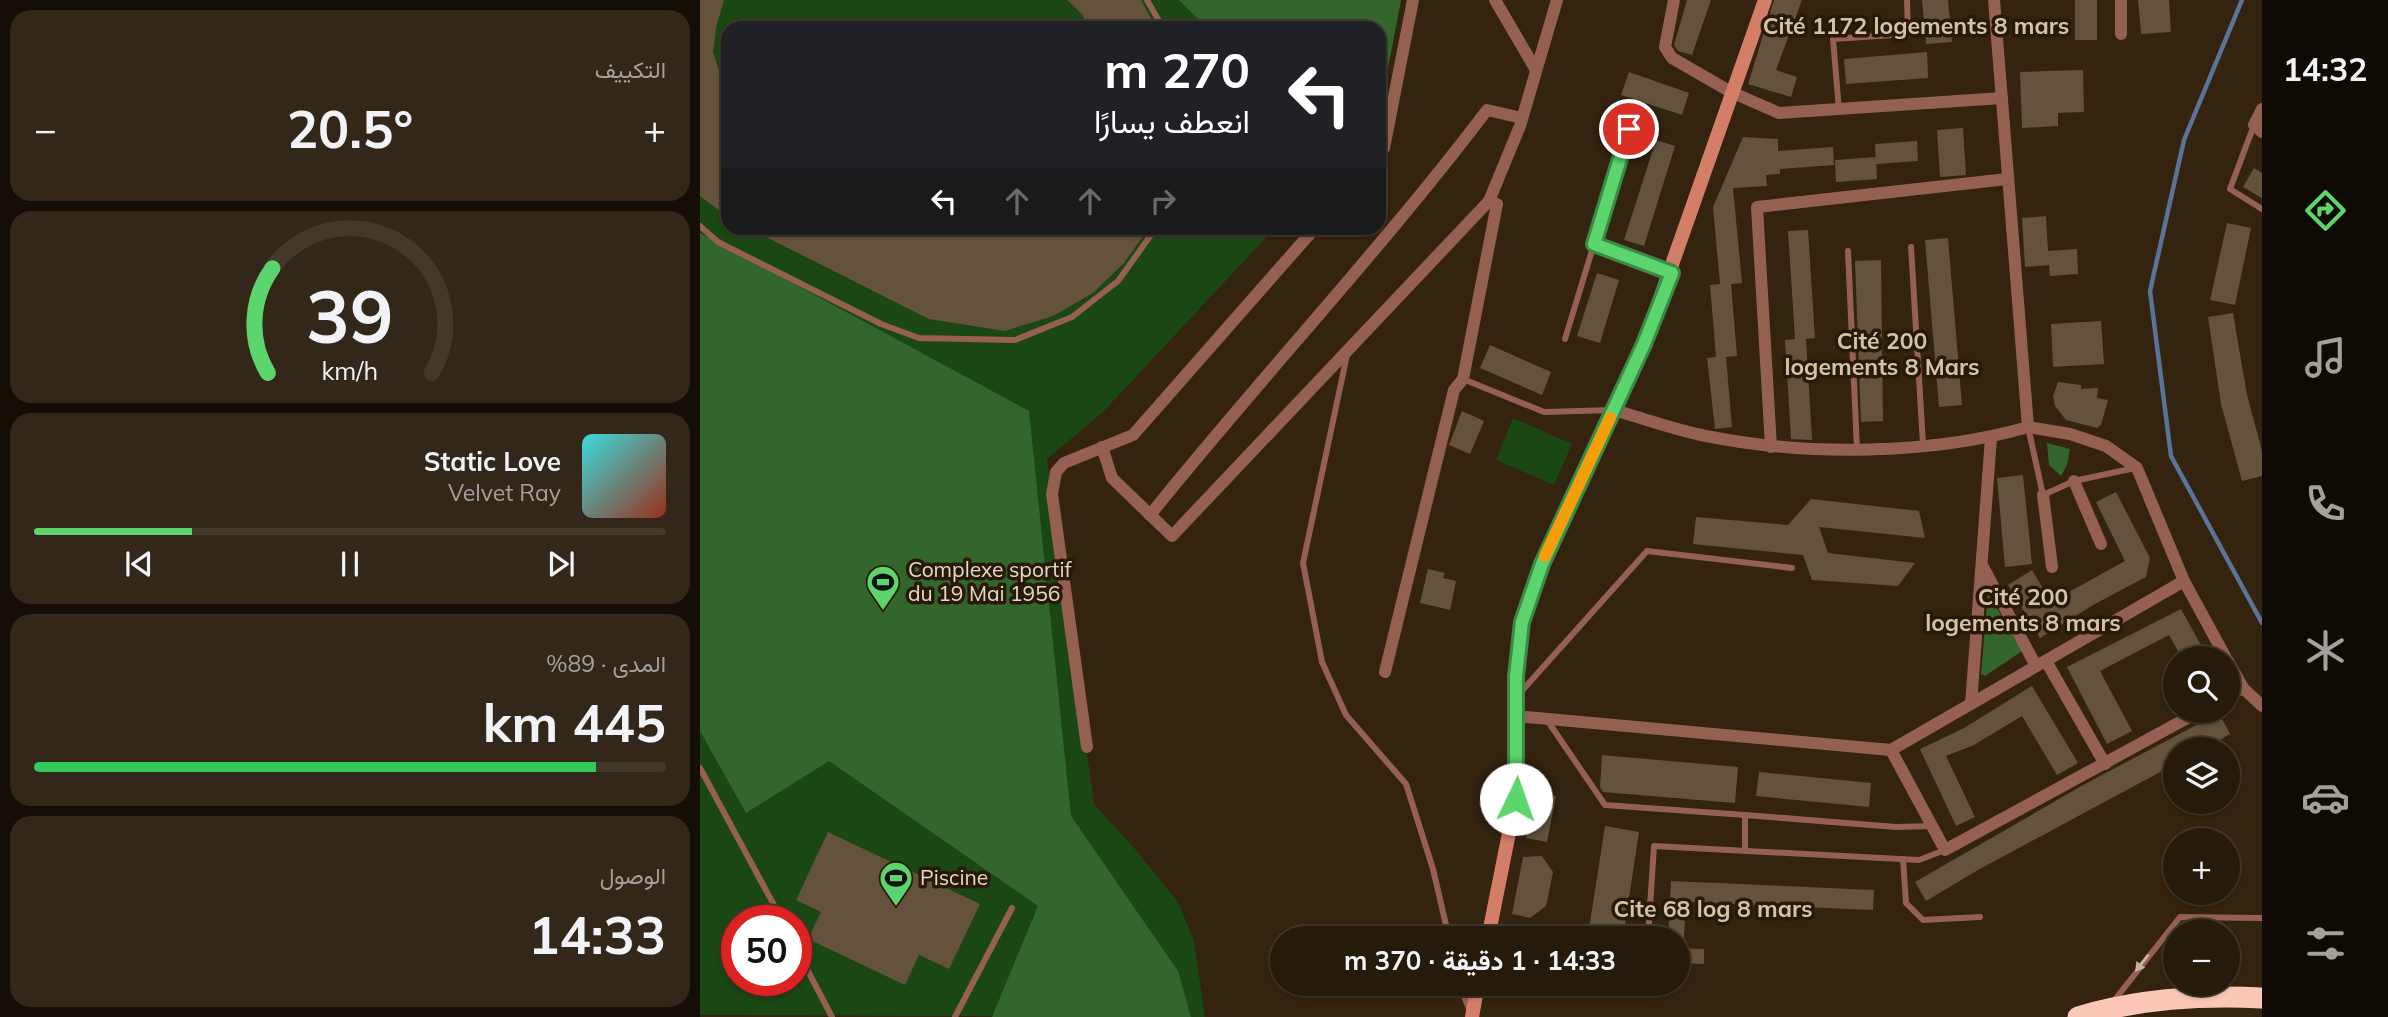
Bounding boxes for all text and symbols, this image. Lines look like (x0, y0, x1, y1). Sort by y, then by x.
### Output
district label: Cité 1172 logements 8 mars (1763, 11, 2069, 40)
text: 270 m (1104, 39, 1250, 100)
icon: left (1274, 49, 1365, 140)
text: 14:32 (2283, 49, 2367, 89)
text: التكييف (595, 55, 666, 84)
text: 20.5° (287, 96, 413, 161)
pin (1599, 99, 1659, 159)
text: انعطف يسارًا (1094, 101, 1250, 141)
text: − (34, 105, 57, 153)
text: + (643, 105, 666, 153)
icon: arrive (1610, 110, 1648, 148)
icon: left (925, 182, 963, 220)
icon: ahead (998, 182, 1036, 220)
icon: ahead (1071, 182, 1109, 220)
icon: right (1144, 182, 1182, 220)
icon: directions (2301, 186, 2350, 235)
text: 39 (306, 271, 394, 362)
district label: Cité 200 logements 8 Mars (1784, 326, 1980, 381)
icon: music (2301, 333, 2350, 382)
text: km/h (322, 355, 378, 386)
text: Static Love (424, 445, 561, 478)
text: Velvet Ray (448, 478, 561, 507)
icon: phone (2301, 479, 2350, 528)
icon: previous (120, 545, 158, 583)
icon: pause (331, 545, 369, 583)
icon: next (542, 545, 580, 583)
place label: Complexe sportif du 19 Mai 1956 (908, 556, 1072, 606)
sports icon: Complexe sportif du 19 Mai 1956 (864, 563, 902, 612)
district label: Cité 200 logements 8 mars (1925, 582, 2121, 637)
icon: climate (2301, 626, 2350, 675)
map controls (2163, 646, 2240, 996)
button: search (2163, 646, 2240, 723)
text: المدى · 89% (546, 649, 666, 678)
text: 445 km (483, 690, 666, 755)
button: layers (2163, 737, 2240, 814)
position arrow (1479, 762, 1553, 836)
icon: car (2301, 773, 2350, 822)
button: + (2163, 828, 2240, 905)
sports icon: Piscine (877, 859, 915, 908)
text: الوصول (600, 861, 666, 890)
place label: Piscine (920, 864, 988, 890)
district label: Cite 68 log 8 mars (1614, 894, 1812, 923)
text: 14:33 (528, 902, 666, 967)
speed limit sign: 50 (721, 905, 812, 996)
button: − (2163, 919, 2240, 996)
icon: filters (2301, 919, 2350, 968)
text: 14:33 · 1 دقيقة · 370 m (1344, 944, 1616, 977)
one-way arrow (2134, 953, 2149, 971)

